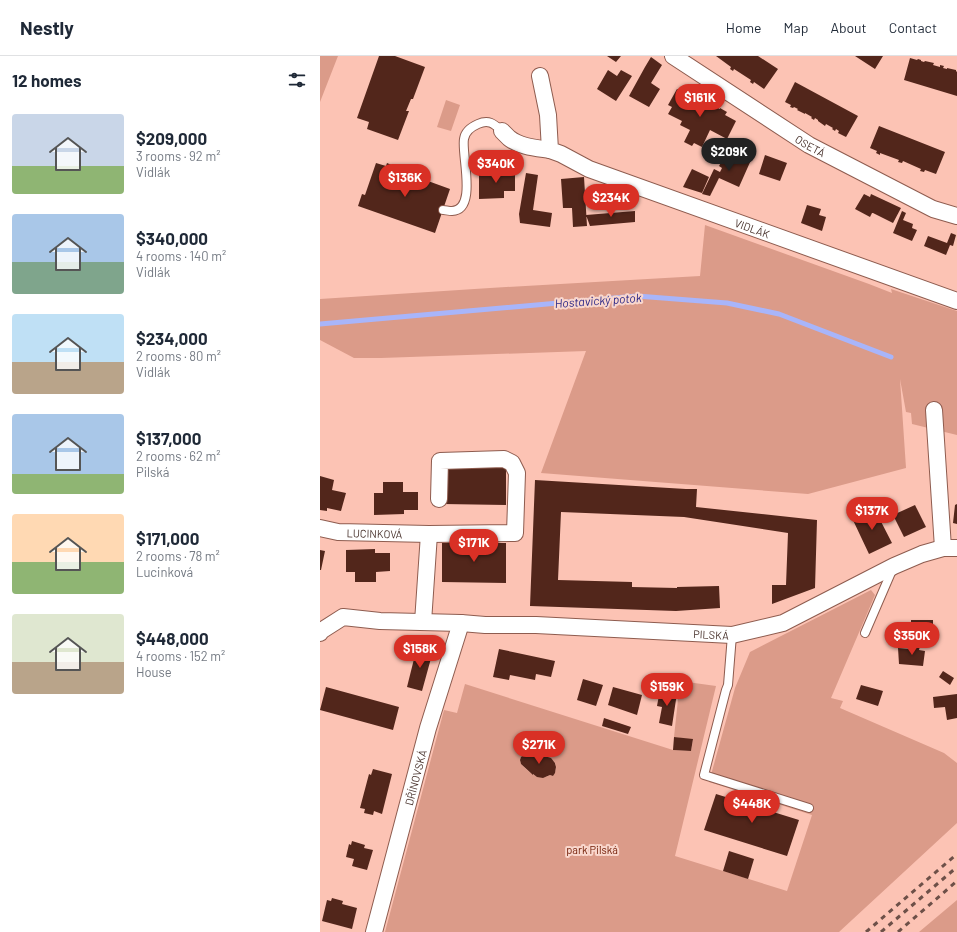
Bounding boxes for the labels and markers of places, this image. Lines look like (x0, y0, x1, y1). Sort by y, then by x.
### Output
pin: $161K (672, 84, 728, 118)
pin: $209K (701, 138, 757, 172)
pin: $340K (468, 150, 524, 184)
pin: $136K (377, 164, 433, 198)
pin: $234K (583, 184, 639, 218)
pin: $137K (844, 497, 900, 531)
pin: $171K (446, 529, 502, 563)
pin: $350K (884, 622, 940, 656)
pin: $158K (392, 635, 448, 669)
pin: $159K (639, 673, 695, 707)
pin: $271K (511, 731, 567, 765)
pin: $448K (724, 790, 780, 824)

